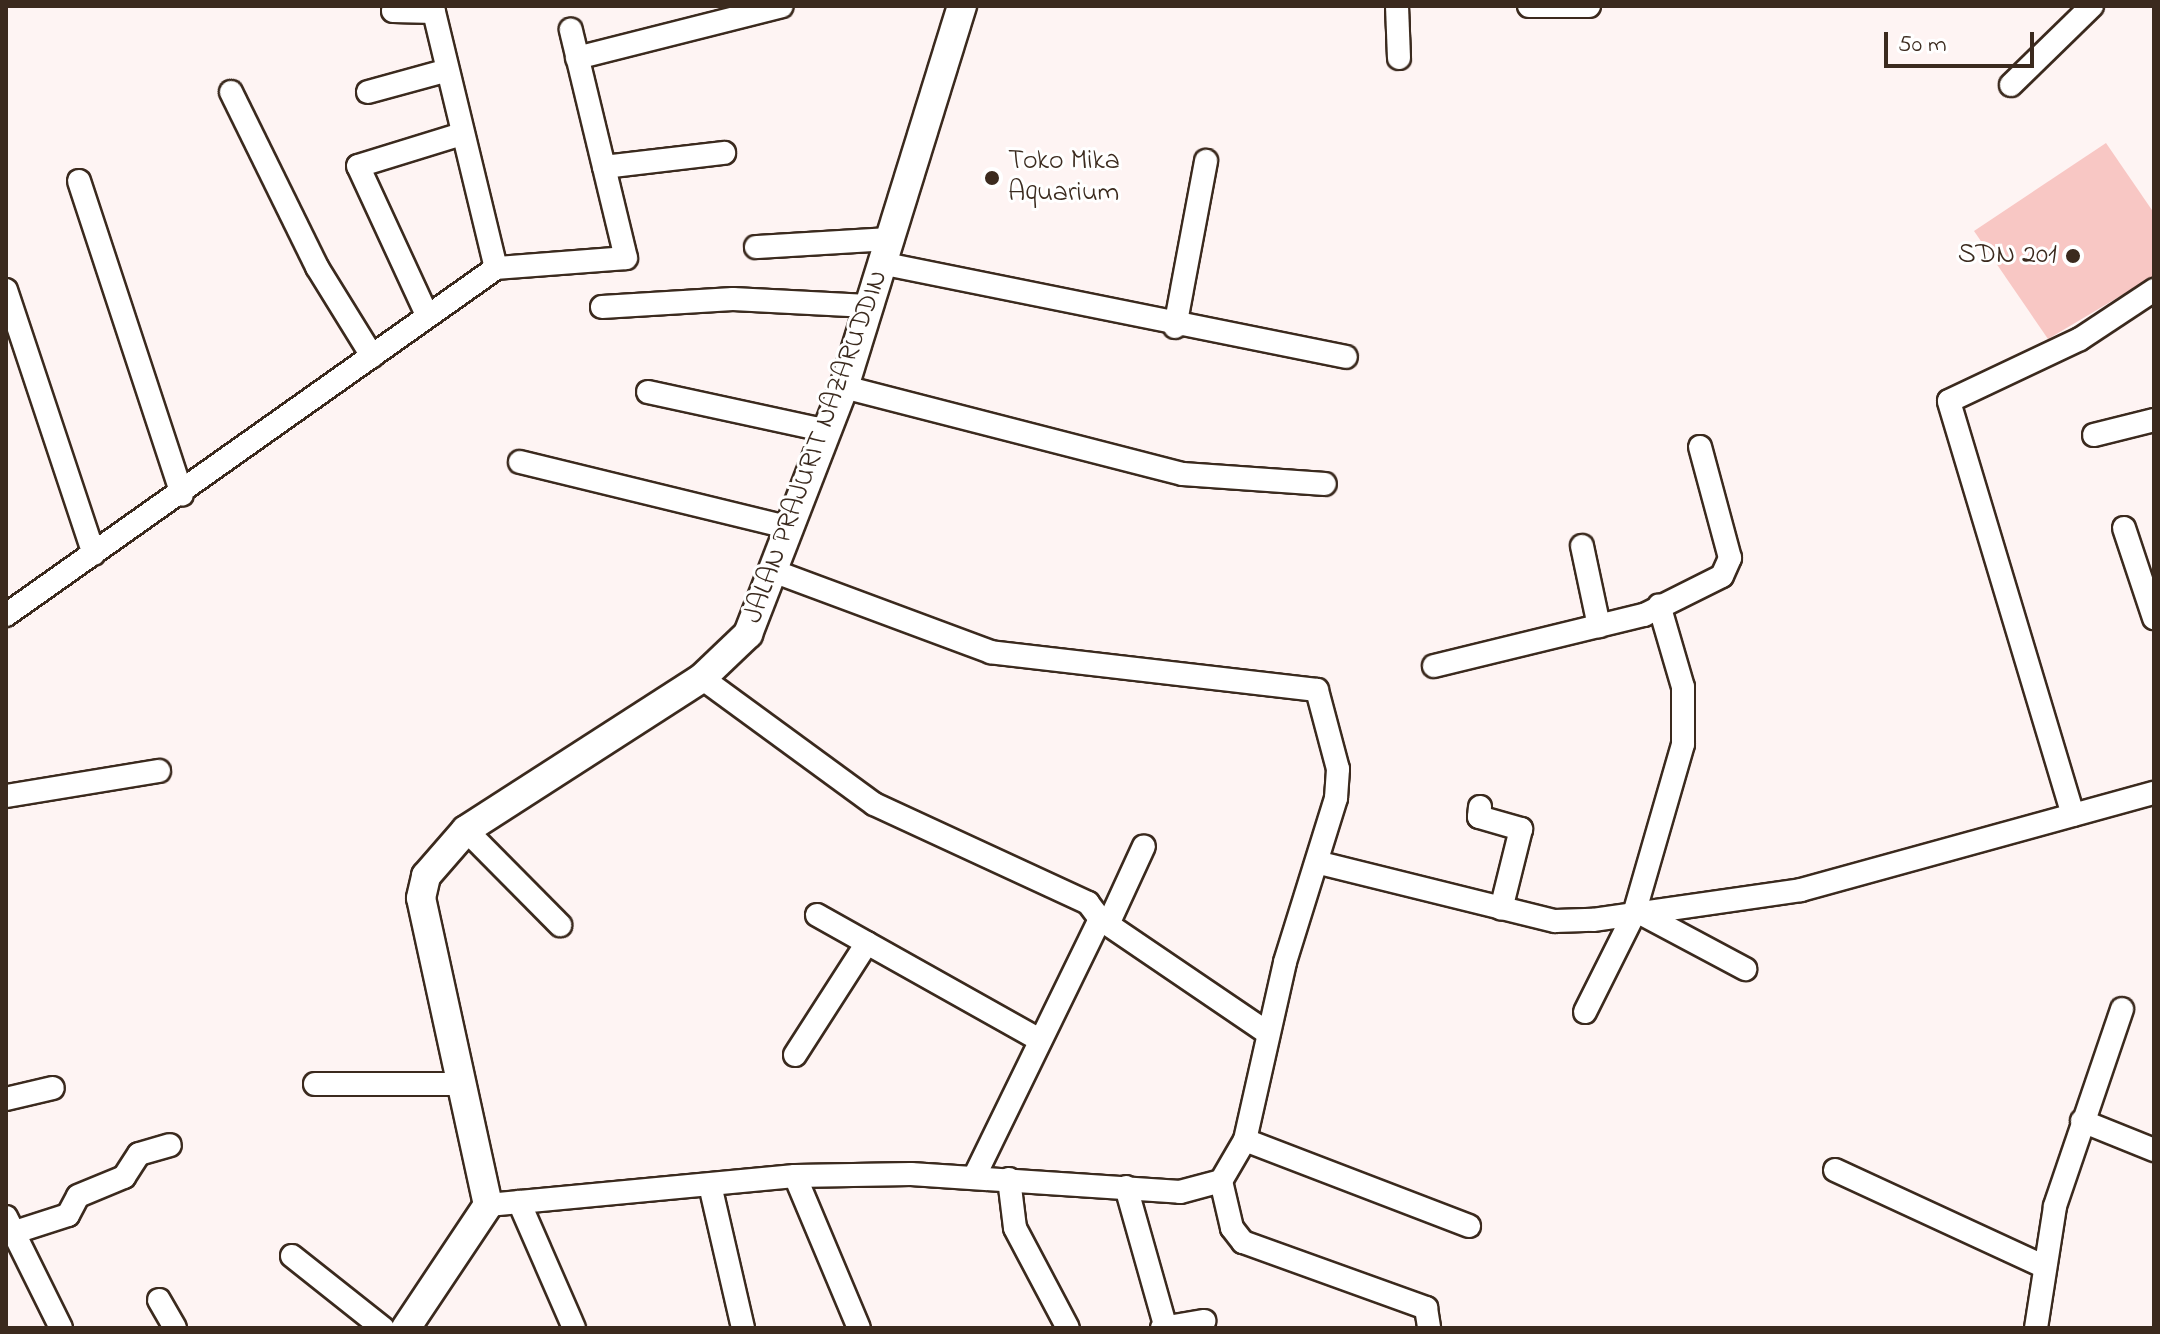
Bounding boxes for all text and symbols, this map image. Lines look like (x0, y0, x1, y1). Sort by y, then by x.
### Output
scale bar (1888, 16, 2038, 66)
text: 50 m (1898, 28, 1947, 63)
place label: Toko Mika Aquarium (1008, 145, 1120, 211)
marker: Toko Mika Aquarium (983, 169, 1001, 187)
place label: SDN 201 (1958, 239, 2057, 273)
marker: SDN 201 (2064, 247, 2082, 265)
street label: JALAN PRAJURIT NAZARUDDIN (737, 266, 897, 628)

